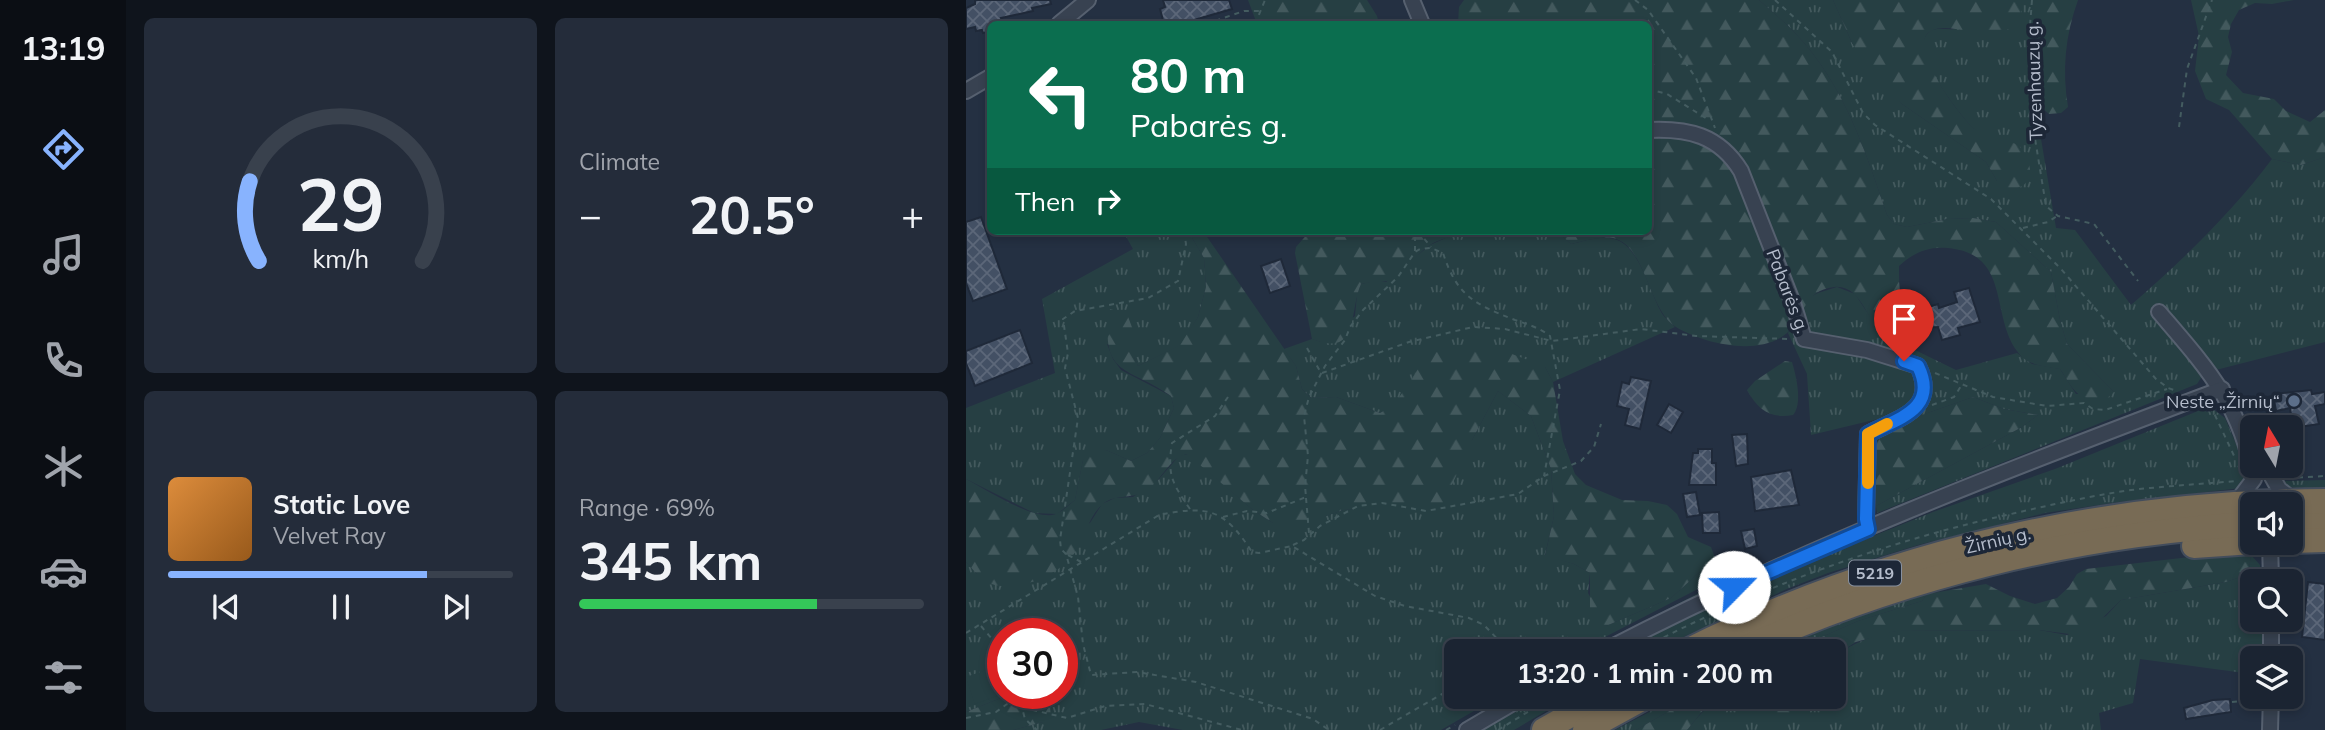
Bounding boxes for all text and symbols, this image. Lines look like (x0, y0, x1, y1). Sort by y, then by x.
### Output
street label: Tyzenhauzų g. (2020, 21, 2048, 141)
text: 13:19 (21, 28, 105, 68)
text: 80 m (1130, 44, 1246, 105)
icon: left (1015, 49, 1106, 140)
text: Pabarės g. (1130, 105, 1287, 145)
icon: directions (39, 125, 88, 174)
text: Climate (579, 147, 660, 176)
text: 29 (297, 159, 384, 250)
text: 20.5° (688, 182, 815, 247)
icon: right (1089, 182, 1127, 220)
text: Then (1015, 185, 1075, 218)
text: − (579, 191, 602, 239)
text: + (901, 191, 924, 239)
icon: music (39, 230, 88, 279)
text: km/h (312, 243, 369, 274)
street label: Pabarės g. (1761, 246, 1815, 336)
pin (1874, 289, 1934, 361)
icon: arrive (1885, 300, 1923, 338)
icon: phone (39, 336, 88, 385)
place label: Neste „Žirnių“ (2166, 390, 2280, 413)
marker: Neste „Žirnių“ (2286, 393, 2302, 409)
north arrow (2240, 415, 2303, 478)
map controls (2240, 415, 2303, 709)
icon: climate (39, 442, 88, 491)
text: Static Love (273, 488, 410, 521)
button: sound (2240, 492, 2303, 555)
text: Range · 69% (579, 493, 715, 522)
text: Velvet Ray (273, 521, 386, 550)
street label: Žirnių g. (1963, 521, 2033, 559)
text: 345 km (579, 528, 762, 593)
icon: car (39, 547, 88, 596)
position arrow (1697, 550, 1771, 624)
road number: 5219 (1849, 560, 1901, 586)
button: search (2240, 569, 2303, 632)
icon: previous (207, 588, 245, 626)
icon: pause (322, 588, 360, 626)
icon: next (437, 588, 475, 626)
speed limit sign: 30 (987, 618, 1078, 709)
button: layers (2240, 646, 2303, 709)
icon: filters (39, 653, 88, 702)
text: 13:20 · 1 min · 200 m (1517, 657, 1773, 690)

